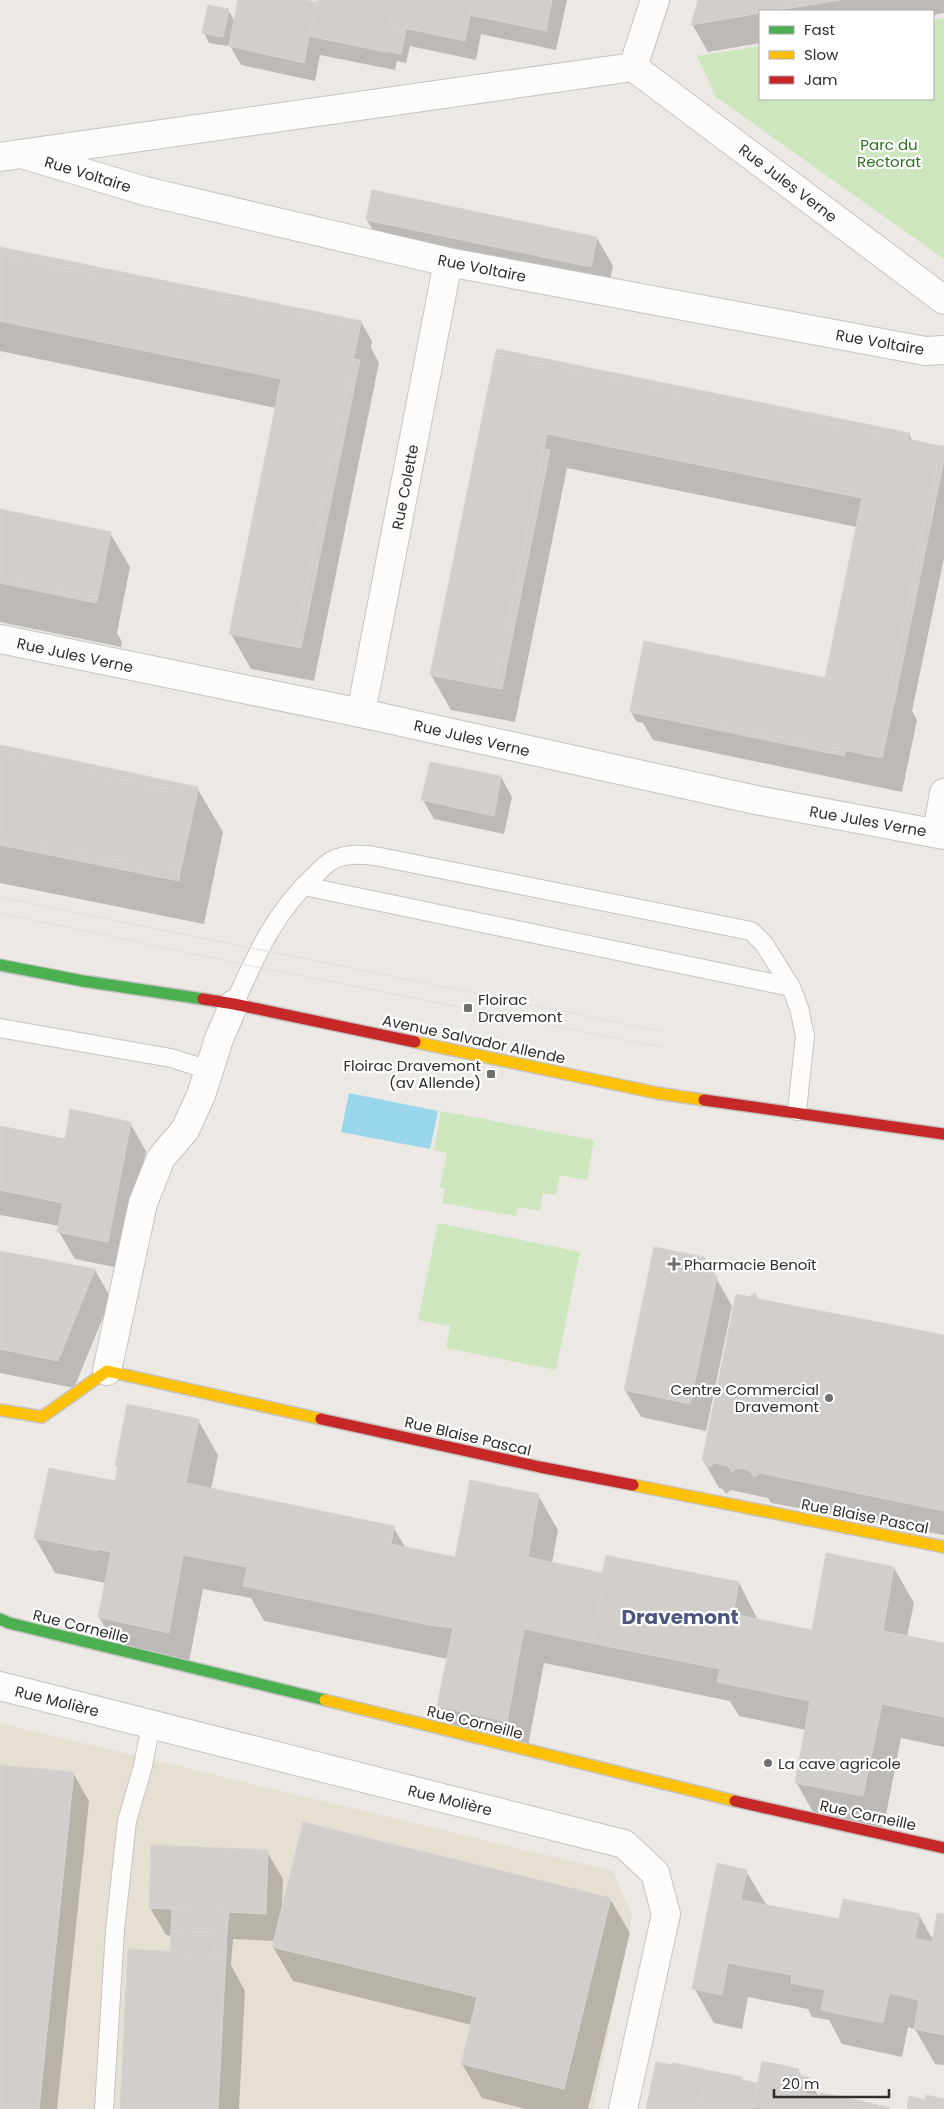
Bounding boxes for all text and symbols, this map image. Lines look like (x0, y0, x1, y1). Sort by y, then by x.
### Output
legend (759, 10, 934, 100)
text: Fast (804, 19, 835, 40)
text: Slow (804, 44, 839, 65)
text: Jam (804, 69, 838, 90)
park label: Parc du Rectorat (857, 134, 921, 172)
street label: Rue Jules Verne (734, 139, 842, 227)
street label: Rue Voltaire (42, 151, 134, 197)
street label: Rue Voltaire (436, 249, 528, 287)
street label: Rue Voltaire (834, 324, 926, 360)
street label: Rue Colette (386, 443, 424, 531)
street label: Rue Jules Verne (15, 632, 135, 678)
street label: Rue Jules Verne (412, 714, 532, 762)
street label: Rue Jules Verne (808, 800, 928, 842)
place label: Floirac Dravemont (478, 989, 562, 1027)
marker: Floirac Dravemont (462, 1002, 474, 1014)
street label: Avenue Salvador Allende (381, 1009, 567, 1069)
place label: Floirac Dravemont (av Allende) (343, 1055, 481, 1093)
marker: Floirac Dravemont (av Allende) (485, 1068, 497, 1080)
place label: Pharmacie Benoît (684, 1254, 817, 1275)
marker: Pharmacie Benoît (668, 1258, 680, 1270)
place label: Centre Commercial Dravemont (671, 1379, 819, 1417)
marker: Centre Commercial Dravemont (823, 1392, 835, 1404)
street label: Rue Blaise Pascal (403, 1411, 533, 1461)
street label: Rue Blaise Pascal (799, 1493, 931, 1539)
district label: Dravemont (621, 1603, 739, 1631)
street label: Rue Corneille (31, 1604, 131, 1648)
street label: Rue Molière (13, 1680, 101, 1722)
street label: Rue Corneille (425, 1700, 525, 1744)
place label: La cave agricole (778, 1753, 901, 1774)
marker: La cave agricole (762, 1757, 774, 1769)
street label: Rue Molière (406, 1779, 494, 1821)
street label: Rue Corneille (818, 1795, 918, 1835)
scale bar (774, 2066, 889, 2098)
text: 20 m (782, 2073, 820, 2094)

